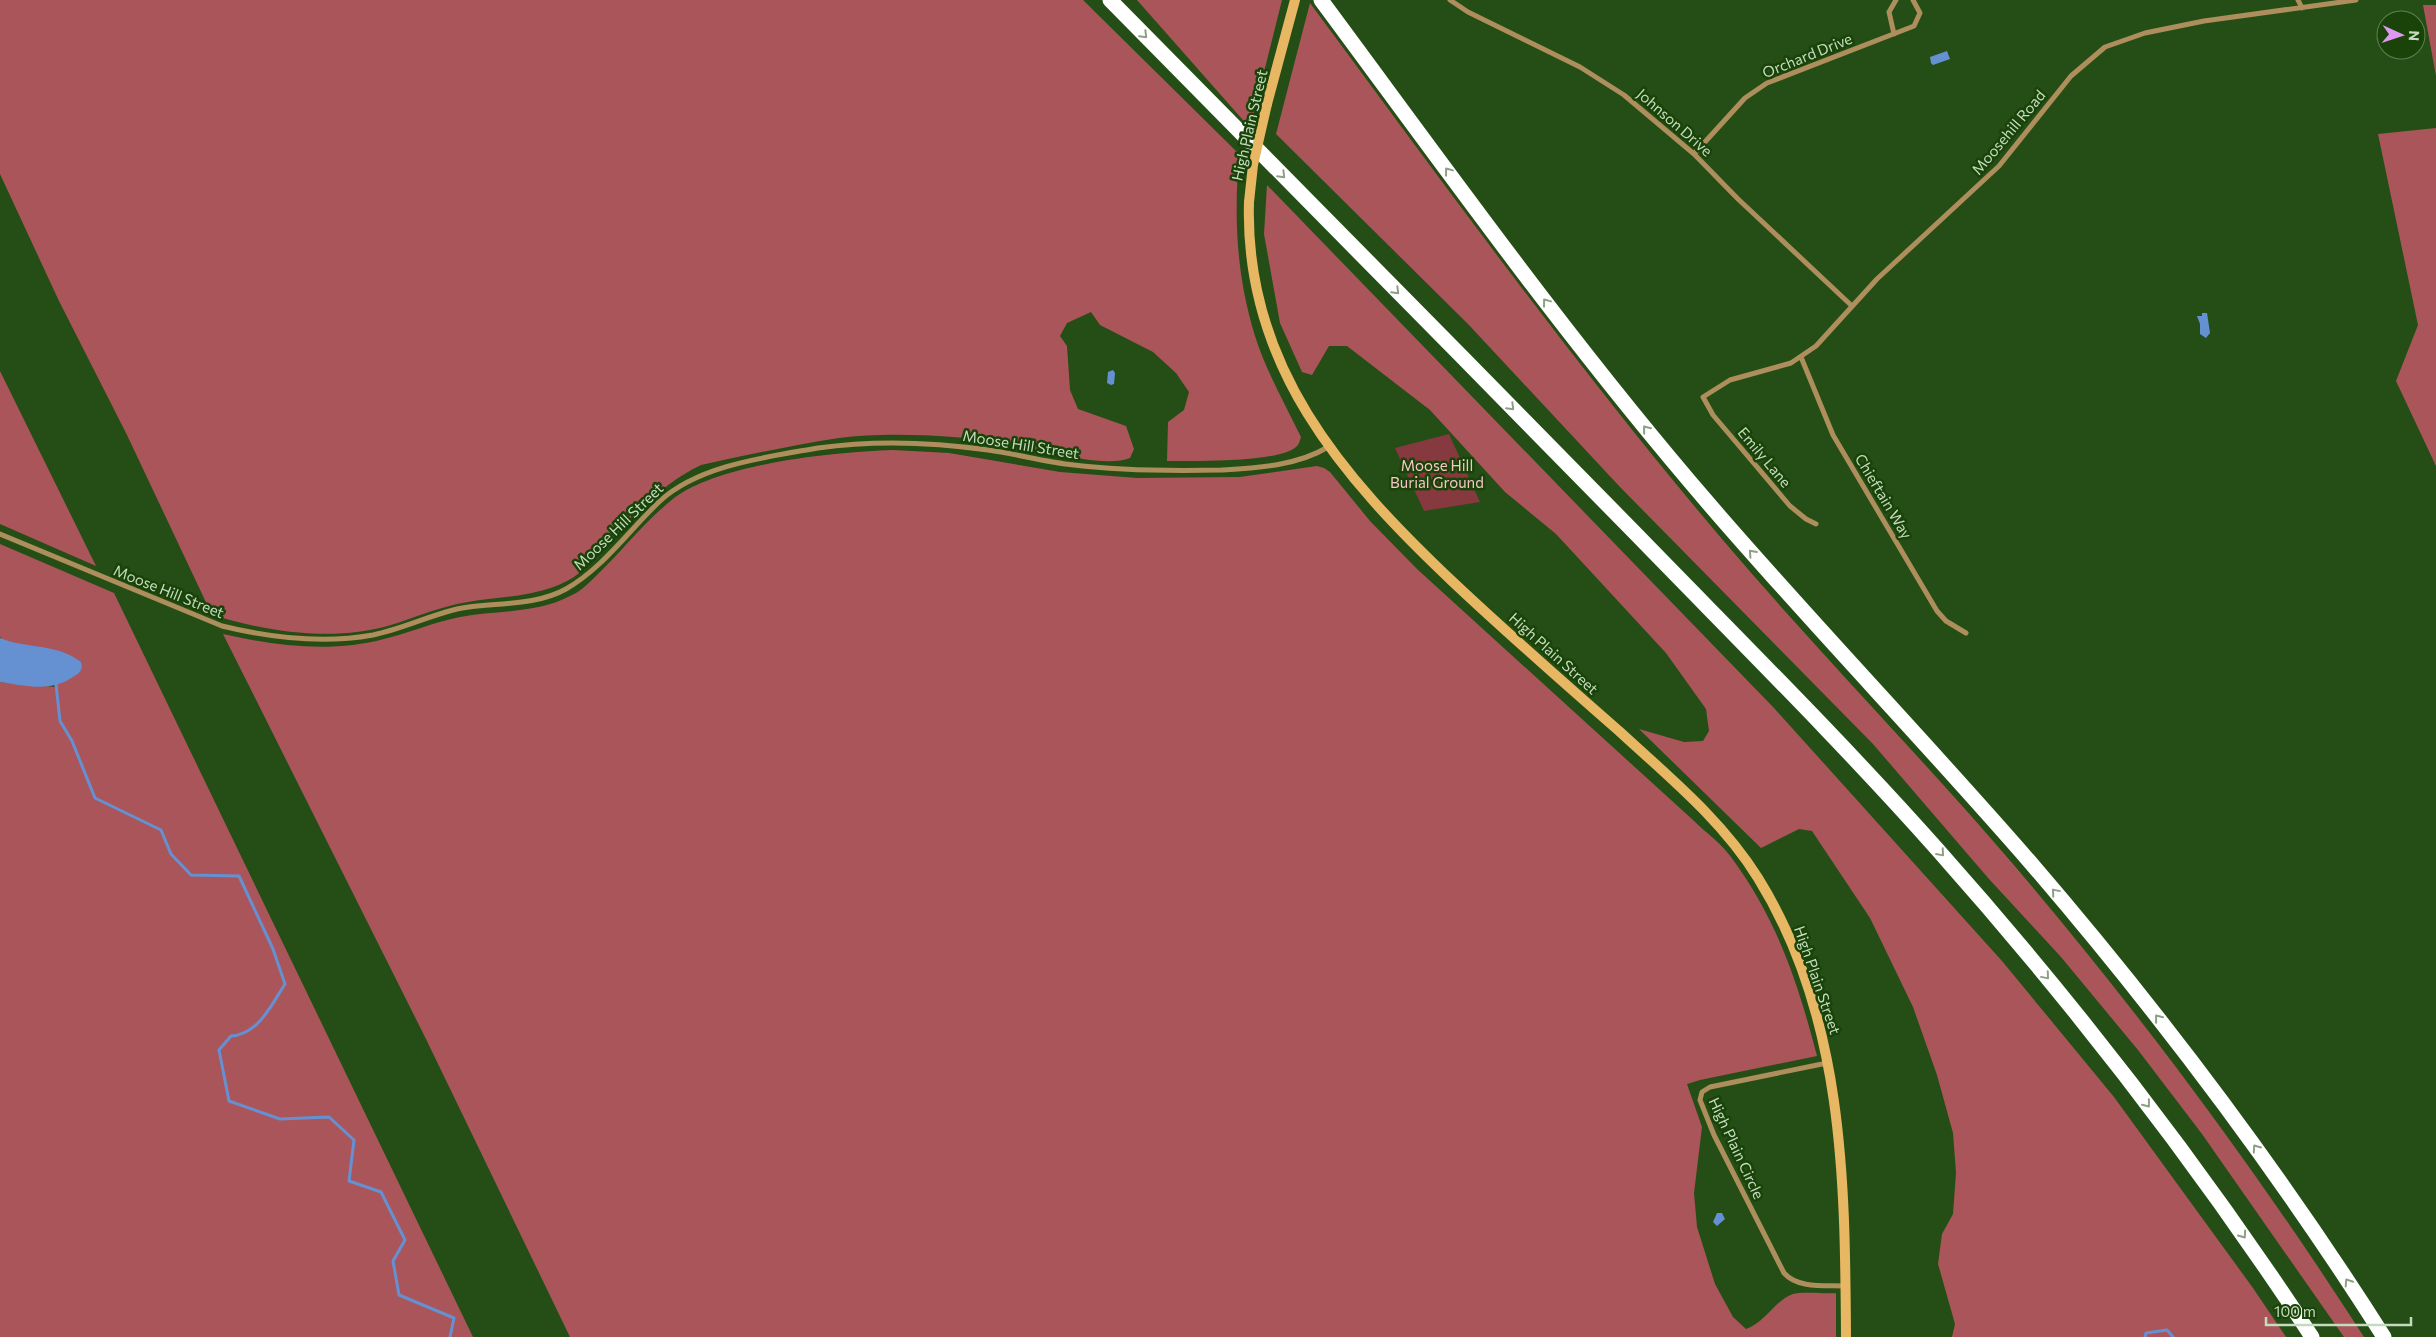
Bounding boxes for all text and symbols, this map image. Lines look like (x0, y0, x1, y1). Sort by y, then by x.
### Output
north arrow (2376, 10, 2426, 60)
one-way arrow (1138, 29, 1147, 38)
street label: Orchard Drive (1759, 29, 1855, 81)
text: N (2406, 30, 2423, 41)
street label: High Plain Street (1227, 68, 1271, 182)
street label: Johnson Drive (1634, 84, 1716, 160)
street label: Moosehill Road (1967, 86, 2049, 178)
one-way arrow (1446, 168, 1454, 177)
one-way arrow (1277, 170, 1286, 179)
one-way arrow (1391, 285, 1400, 294)
one-way arrow (1543, 299, 1551, 308)
one-way arrow (1505, 401, 1514, 410)
street label: Emily Lane (1735, 423, 1795, 491)
street label: Moose Hill Street (961, 426, 1081, 462)
one-way arrow (1643, 426, 1652, 435)
street label: Chieftain Way (1852, 450, 1916, 542)
park label: Moose Hill Burial Ground (1390, 456, 1484, 491)
street label: Moose Hill Street (569, 479, 667, 573)
one-way arrow (1749, 549, 1758, 558)
street label: Moose Hill Street (111, 561, 227, 621)
street label: High Plain Street (1506, 608, 1602, 698)
one-way arrow (1935, 847, 1944, 856)
one-way arrow (2052, 889, 2061, 898)
street label: High Plain Street (1791, 923, 1845, 1037)
one-way arrow (2041, 971, 2050, 980)
one-way arrow (2155, 1015, 2163, 1024)
street label: High Plain Circle (1706, 1094, 1768, 1202)
one-way arrow (2142, 1098, 2150, 1107)
one-way arrow (2253, 1144, 2262, 1154)
one-way arrow (2237, 1229, 2246, 1239)
one-way arrow (2345, 1278, 2354, 1287)
scale bar (2266, 1294, 2411, 1326)
text: 100 m (2274, 1302, 2316, 1320)

